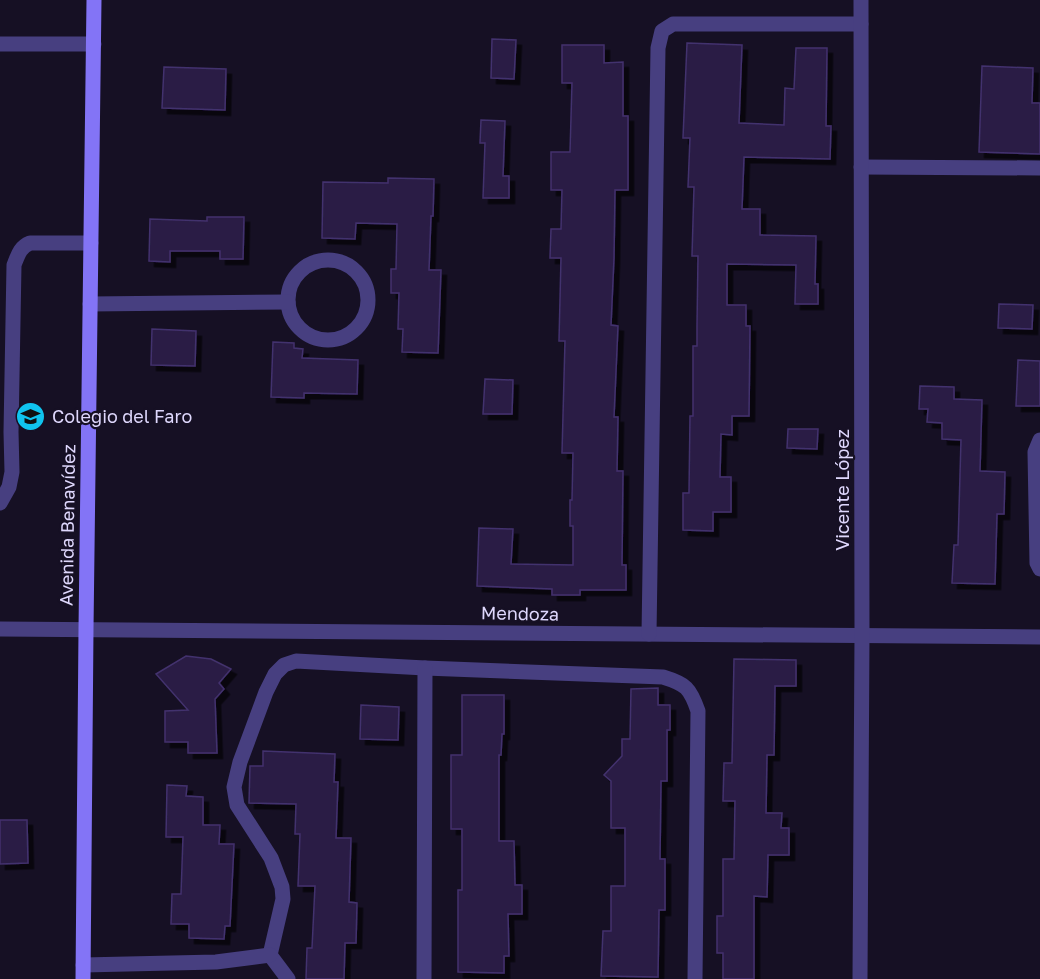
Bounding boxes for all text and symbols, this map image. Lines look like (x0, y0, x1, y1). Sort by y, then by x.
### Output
school or university icon: Colegio del Faro (15, 400, 47, 432)
place label: Colegio del Faro (52, 405, 192, 427)
street label: Vicente López (831, 429, 853, 551)
street label: Avenida Benavídez (55, 444, 79, 606)
street label: Mendoza (481, 601, 559, 625)

